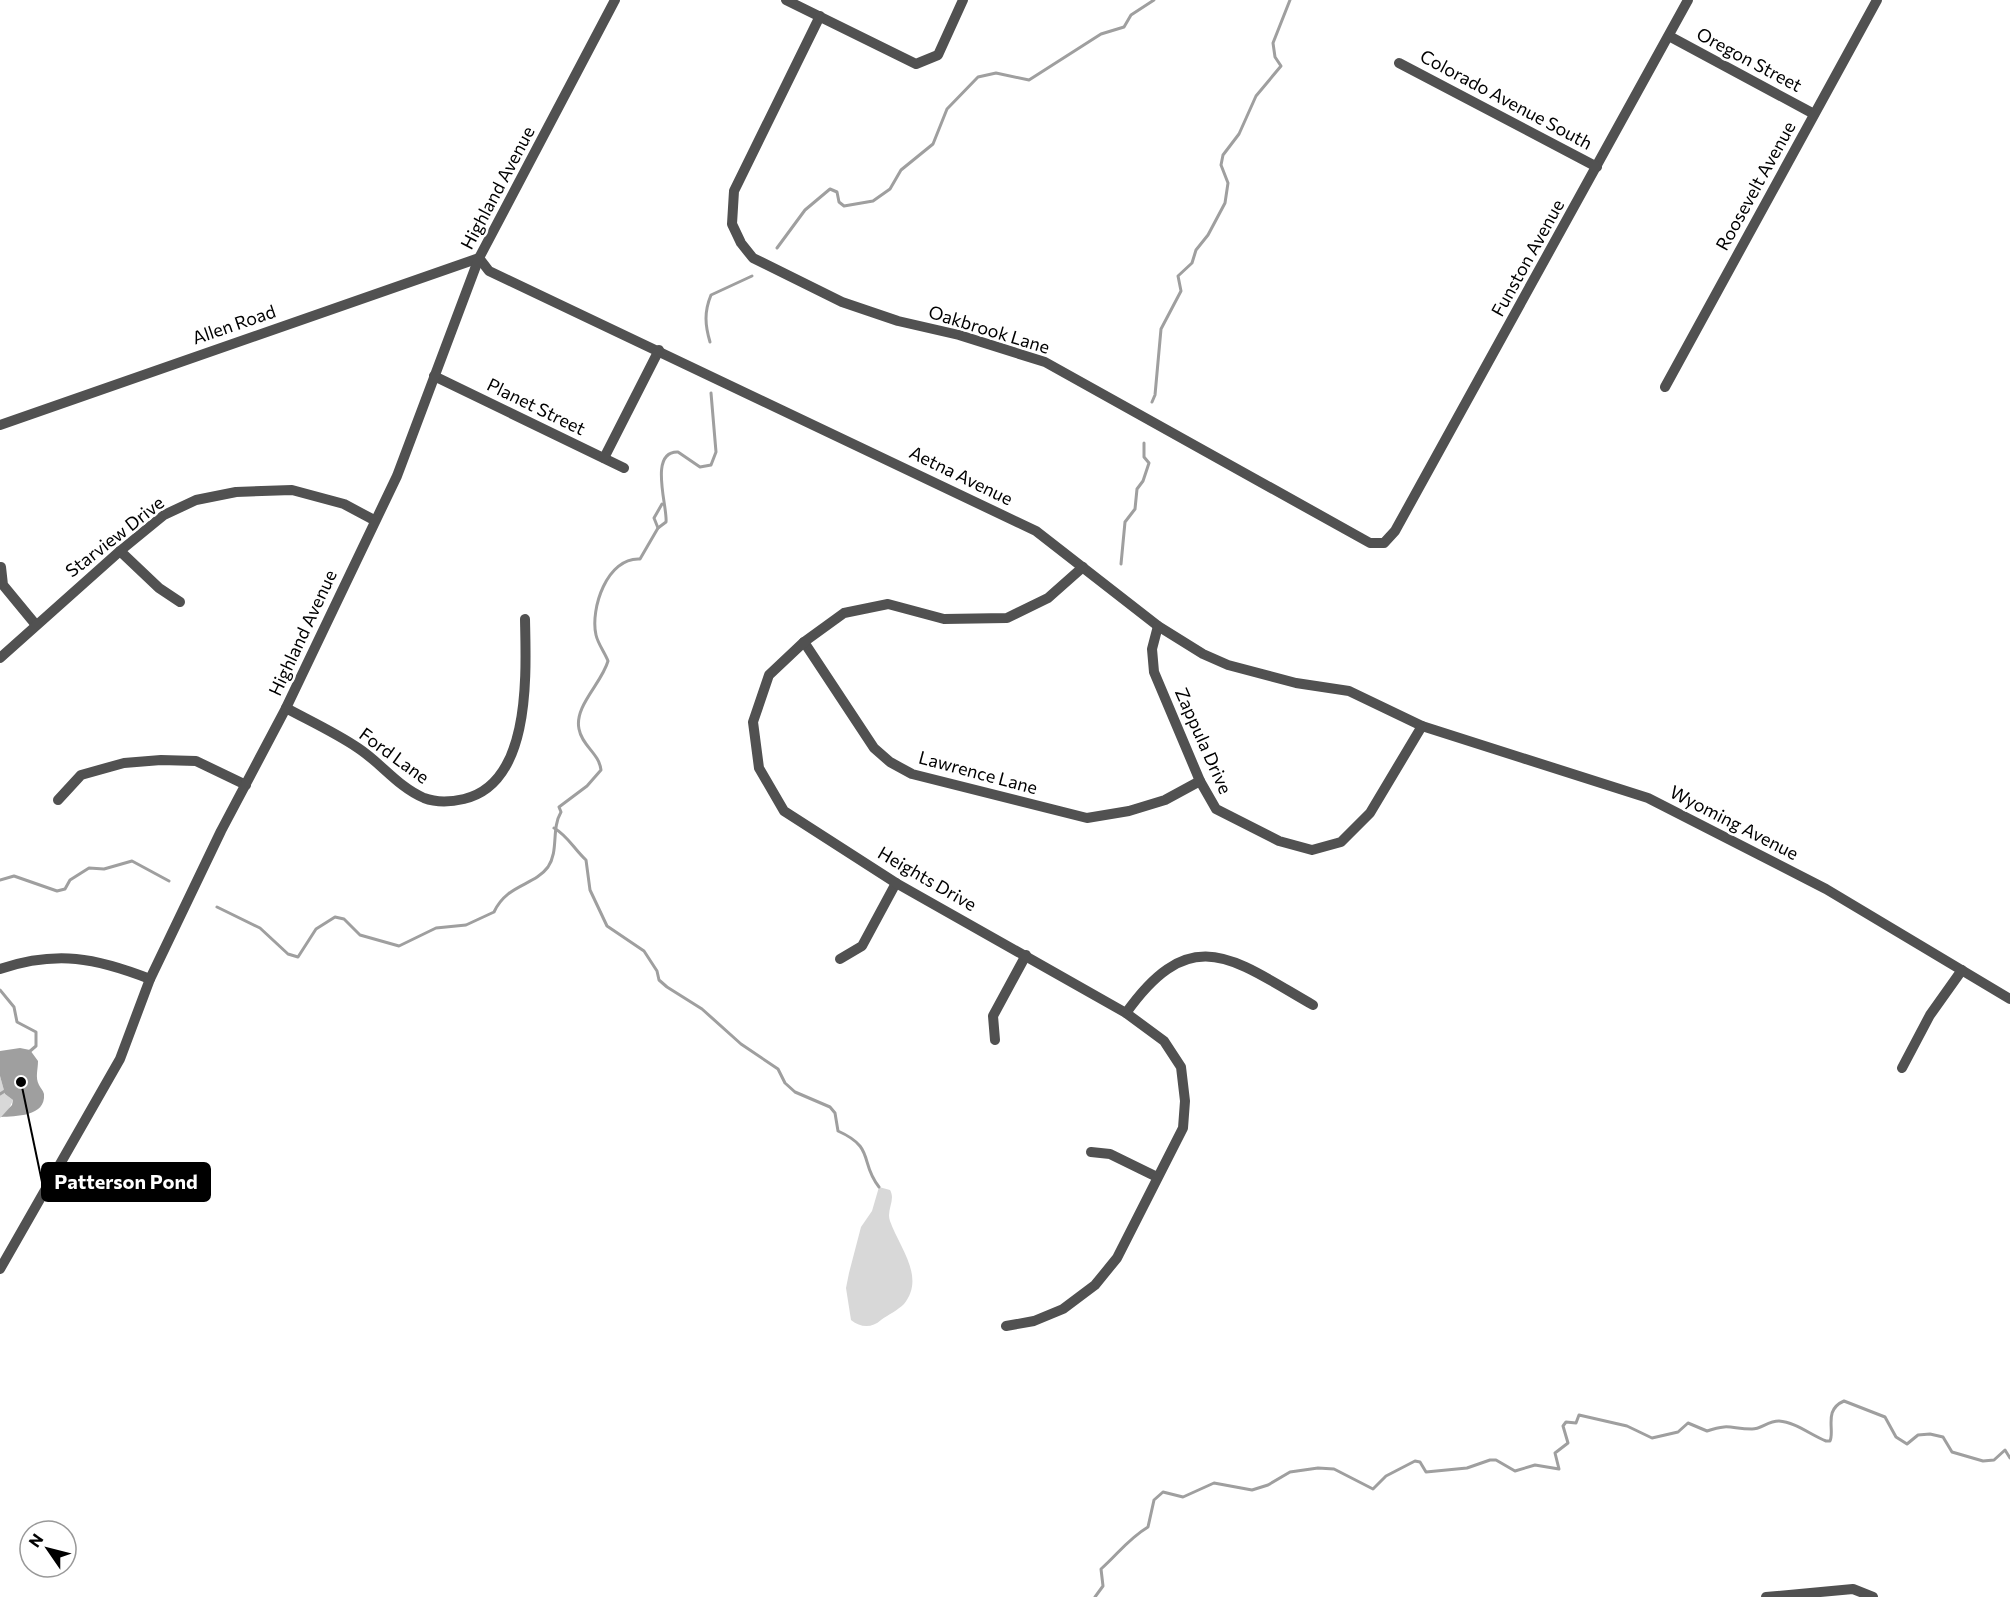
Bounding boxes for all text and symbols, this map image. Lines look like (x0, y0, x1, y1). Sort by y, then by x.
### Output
street label: Oregon Street (1693, 22, 1806, 96)
street label: Colorado Avenue South (1417, 44, 1596, 154)
street label: Roosevelt Avenue (1711, 117, 1800, 254)
street label: Highland Avenue (455, 122, 539, 253)
street label: Funston Avenue (1486, 195, 1568, 320)
street label: Allen Road (189, 300, 278, 349)
street label: Oakbrook Lane (926, 300, 1053, 358)
street label: Planet Street (484, 373, 589, 439)
street label: Aetna Avenue (906, 441, 1017, 510)
street label: Starview Drive (61, 491, 168, 581)
street label: Highland Avenue (263, 566, 341, 699)
street label: Zappula Drive (1171, 684, 1237, 797)
street label: Ford Lane (355, 723, 434, 788)
street label: Lawrence Lane (916, 746, 1040, 798)
street label: Wyoming Avenue (1666, 780, 1802, 864)
street label: Heights Drive (874, 841, 981, 915)
callout: Patterson Pond (42, 1163, 210, 1201)
text: Patterson Pond (54, 1169, 198, 1193)
north arrow (18, 1519, 78, 1579)
text: N (24, 1530, 47, 1550)

